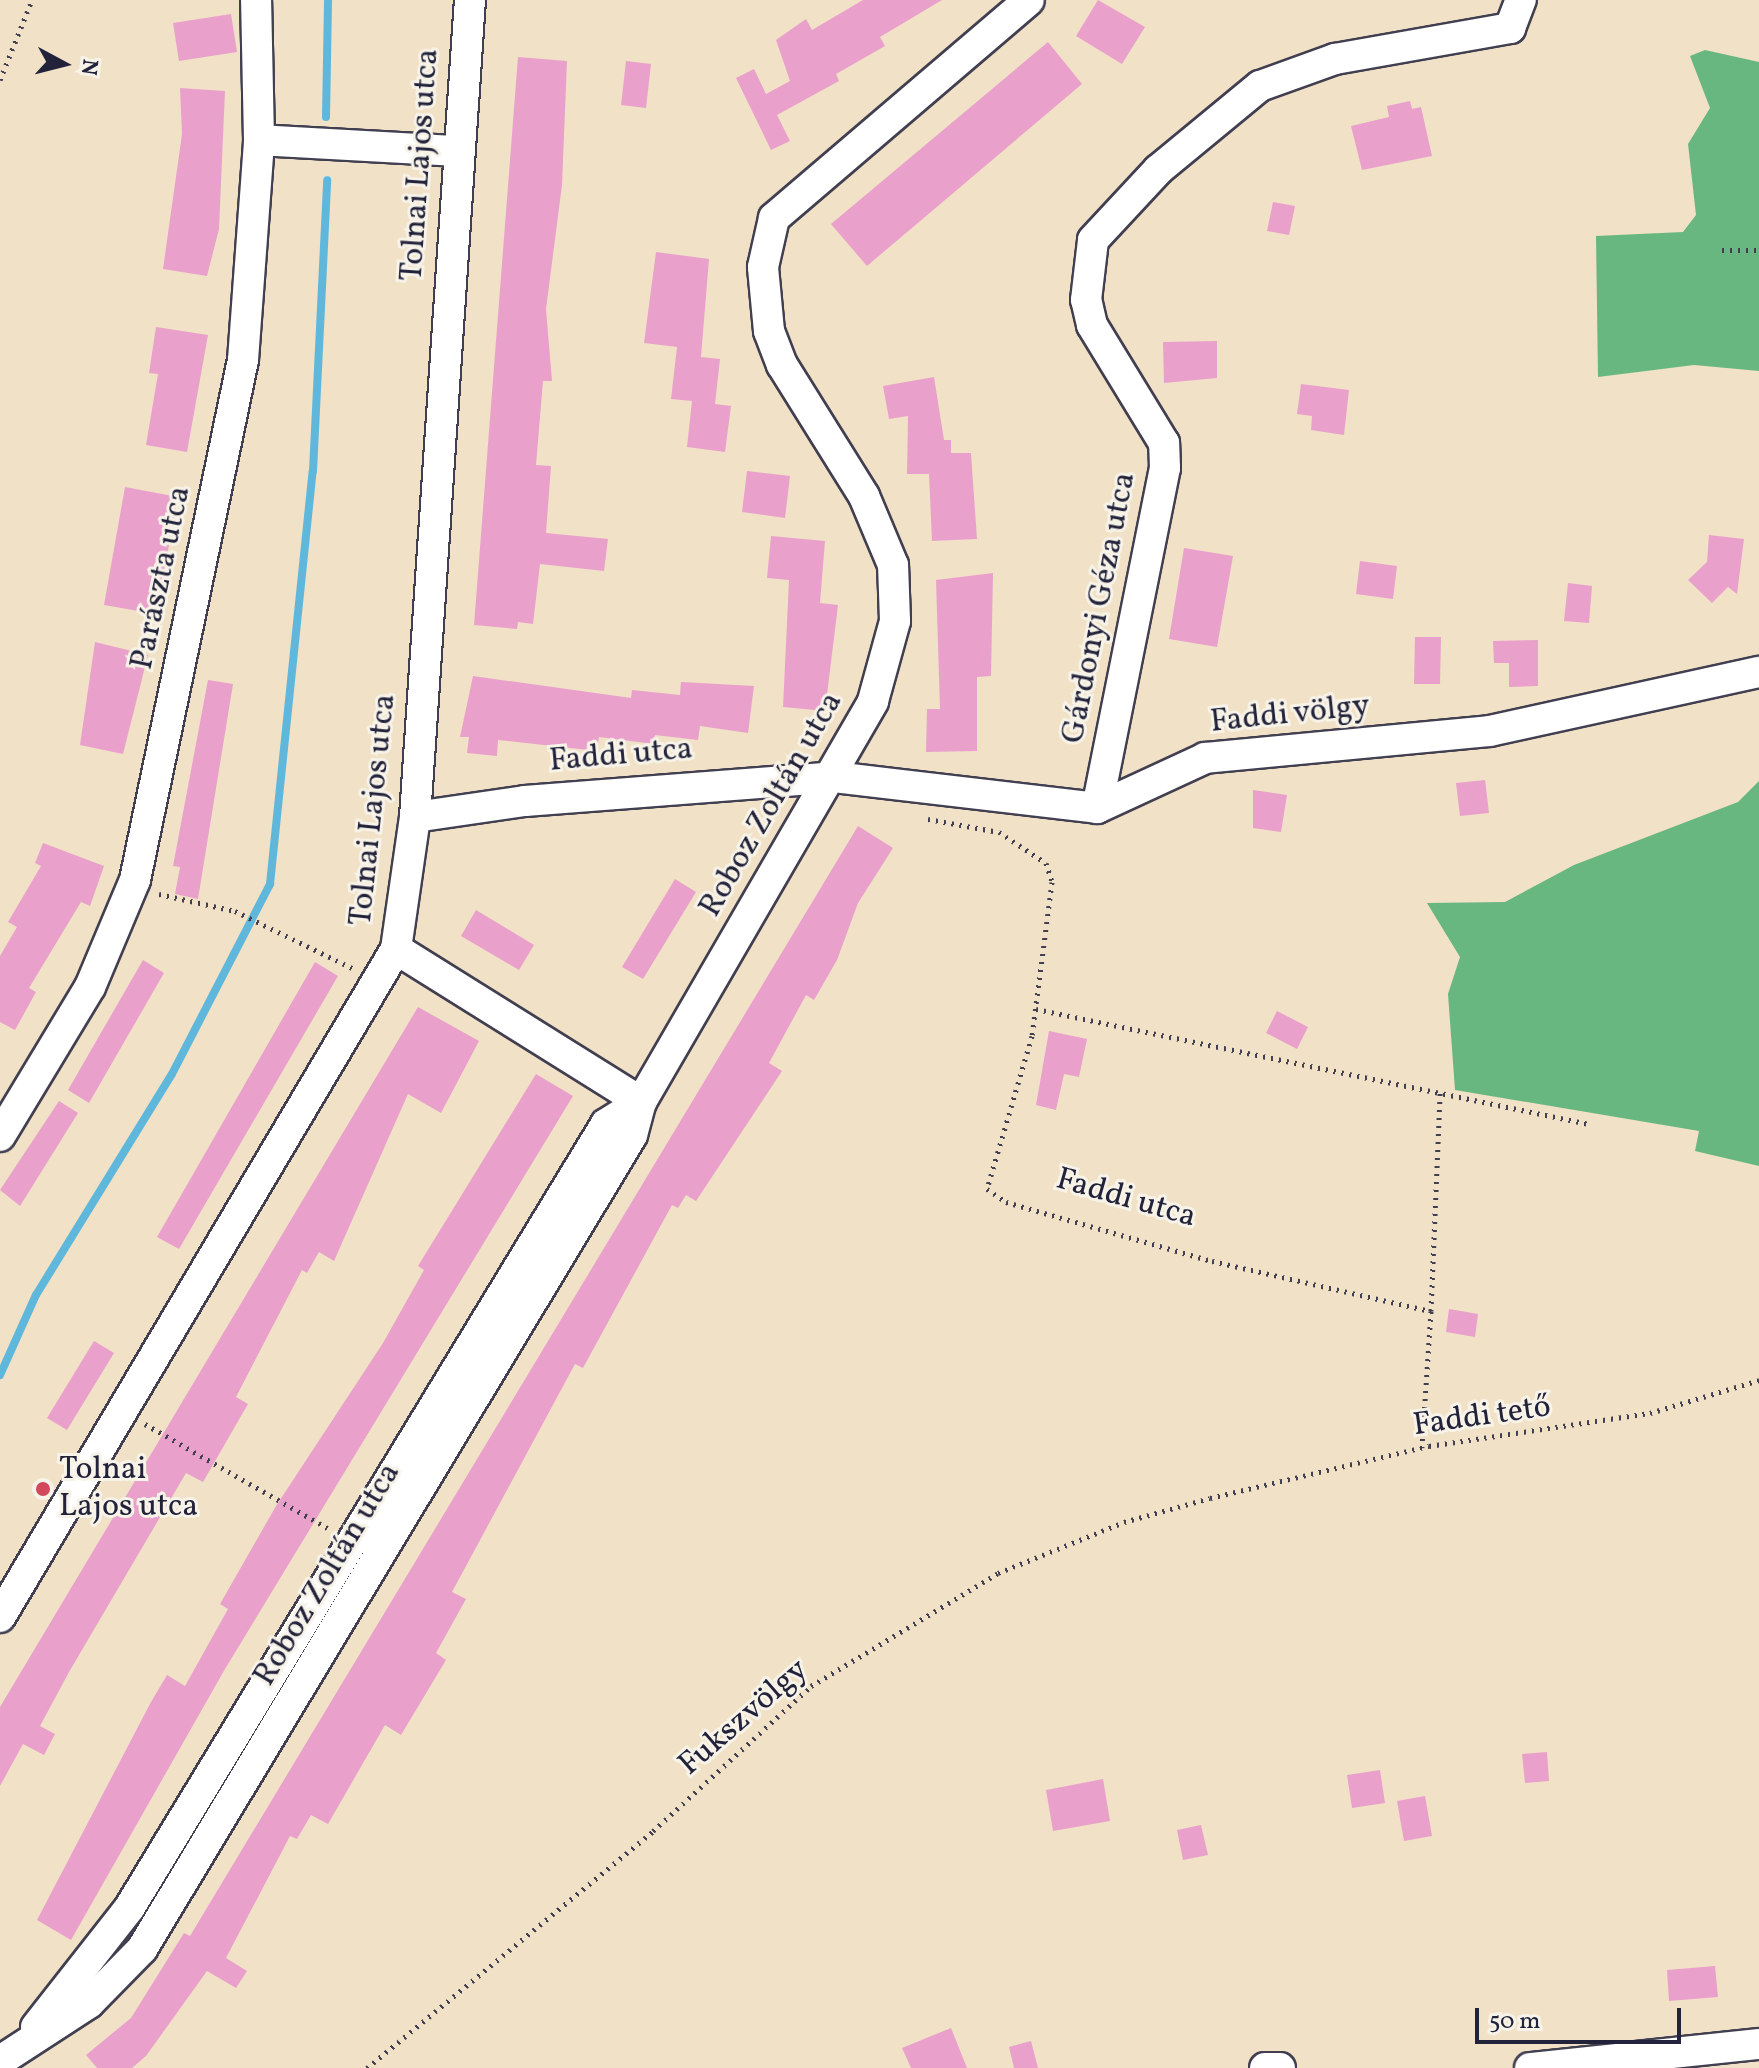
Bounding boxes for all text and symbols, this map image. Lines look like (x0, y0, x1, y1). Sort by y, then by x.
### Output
north arrow (24, 24, 104, 104)
street label: Tolnai Lajos utca (394, 47, 448, 283)
text: N (72, 57, 105, 77)
street label: Gárdonyi Géza utca (1055, 469, 1145, 747)
street label: Parászta utca (124, 483, 200, 673)
street label: Roboz Zoltán utca (692, 686, 852, 924)
street label: Faddi völgy (1208, 687, 1372, 743)
street label: Tolnai Lajos utca (343, 692, 405, 928)
street label: Faddi utca (548, 731, 694, 781)
street label: Faddi utca (1052, 1161, 1200, 1237)
street label: Faddi tető (1411, 1388, 1553, 1446)
place label: Tolnai Lajos utca (59, 1452, 198, 1527)
street label: Roboz Zoltán utca (246, 1457, 410, 1693)
marker: Tolnai Lajos utca (34, 1480, 52, 1498)
street label: Fukszvölgy (672, 1651, 816, 1785)
scale bar (1479, 1992, 1685, 2042)
text: 50 m (1489, 2005, 1541, 2039)

